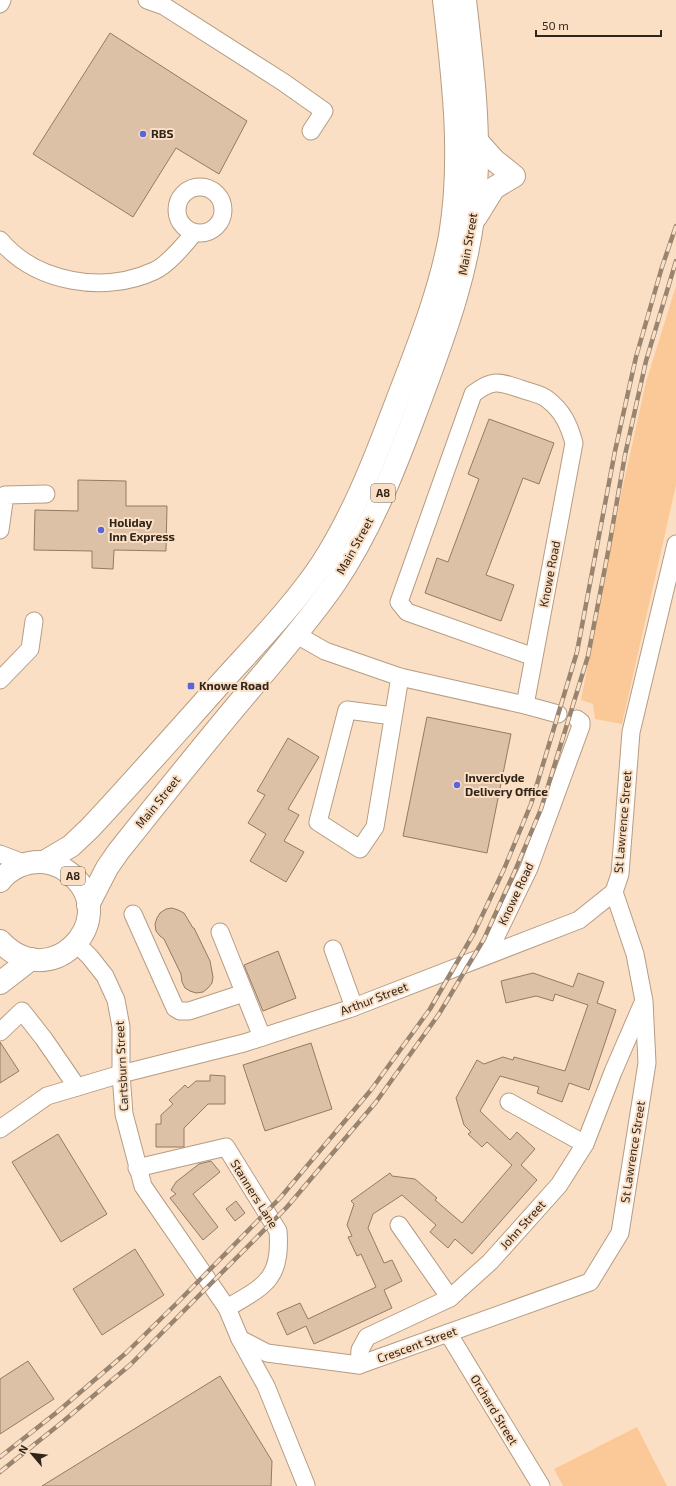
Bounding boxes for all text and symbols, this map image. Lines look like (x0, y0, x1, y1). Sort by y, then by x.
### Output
scale bar (536, 12, 661, 38)
text: 50 m (542, 18, 569, 32)
place label: RBS (151, 126, 173, 140)
marker: RBS (138, 129, 148, 139)
street label: Main Street (455, 211, 479, 276)
road number: A8 (371, 484, 395, 502)
street label: Main Street (333, 514, 376, 577)
place label: Holiday Inn Express (109, 515, 175, 543)
marker: Holiday Inn Express (96, 525, 106, 535)
street label: Knowe Road (536, 539, 562, 608)
place label: Knowe Road (199, 678, 269, 692)
marker: Knowe Road (186, 681, 196, 691)
place label: Inverclyde Delivery Office (465, 770, 548, 799)
street label: St Lawrence Street (611, 770, 633, 874)
street label: Main Street (132, 772, 183, 830)
marker: Inverclyde Delivery Office (452, 780, 462, 790)
street label: Knowe Road (494, 860, 536, 927)
road number: A8 (61, 867, 85, 885)
street label: Arthur Street (338, 979, 410, 1017)
street label: Cartsburn Street (112, 1020, 130, 1112)
street label: St Lawrence Street (617, 1100, 647, 1204)
street label: Stanners Lane (228, 1157, 281, 1230)
street label: John Street (497, 1197, 548, 1252)
street label: Crescent Street (375, 1323, 459, 1365)
street label: Orchard Street (468, 1372, 522, 1448)
north arrow (12, 1434, 52, 1474)
text: N (15, 1442, 30, 1456)

